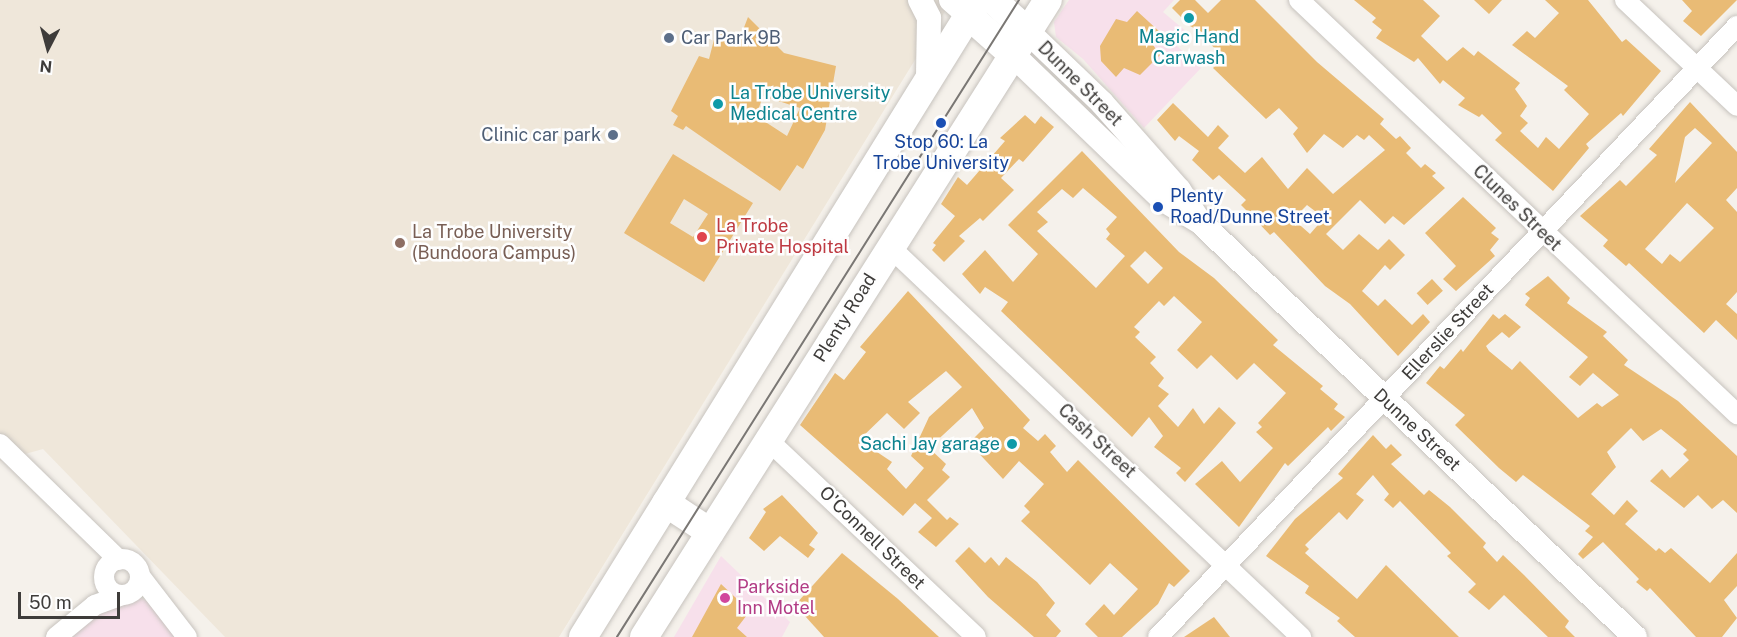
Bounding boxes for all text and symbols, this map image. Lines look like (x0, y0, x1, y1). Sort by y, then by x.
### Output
marker: Magic Hand Carwash (1182, 11, 1196, 25)
north arrow (18, 18, 78, 78)
place label: Car Park 9B (681, 27, 781, 49)
place label: Magic Hand Carwash (1139, 27, 1239, 70)
marker: Car Park 9B (662, 31, 676, 45)
street label: Dunne Street (1033, 37, 1127, 131)
text: N (39, 56, 53, 77)
place label: La Trobe University Medical Centre (730, 83, 891, 125)
marker: La Trobe University Medical Centre (711, 97, 725, 111)
marker: Stop 60: La Trobe University (934, 116, 948, 130)
place label: Clinic car park (481, 124, 601, 146)
marker: Clinic car park (606, 128, 620, 142)
place label: Stop 60: La Trobe University (873, 132, 1009, 174)
street label: Clunes Street (1468, 160, 1566, 256)
place label: Plenty Road/Dunne Street (1170, 186, 1330, 228)
marker: Plenty Road/Dunne Street (1151, 200, 1165, 214)
place label: La Trobe Private Hospital (716, 216, 849, 258)
place label: La Trobe University (Bundoora Campus) (412, 222, 576, 264)
marker: La Trobe Private Hospital (693, 228, 711, 246)
marker: La Trobe University (Bundoora Campus) (393, 236, 407, 250)
street label: Plenty Road (809, 270, 881, 366)
street label: Ellerslie Street (1398, 279, 1498, 385)
street label: Dunne Street (1369, 384, 1465, 476)
street label: Cash Street (1054, 399, 1140, 483)
place label: Sachi Jay garage (860, 433, 1000, 455)
marker: Sachi Jay garage (1005, 437, 1019, 451)
street label: O'Connell Street (815, 482, 929, 594)
place label: Parkside Inn Motel (737, 577, 815, 620)
scale bar (21, 580, 123, 618)
marker: Parkside Inn Motel (718, 591, 732, 605)
text: 50 m (29, 592, 72, 613)

